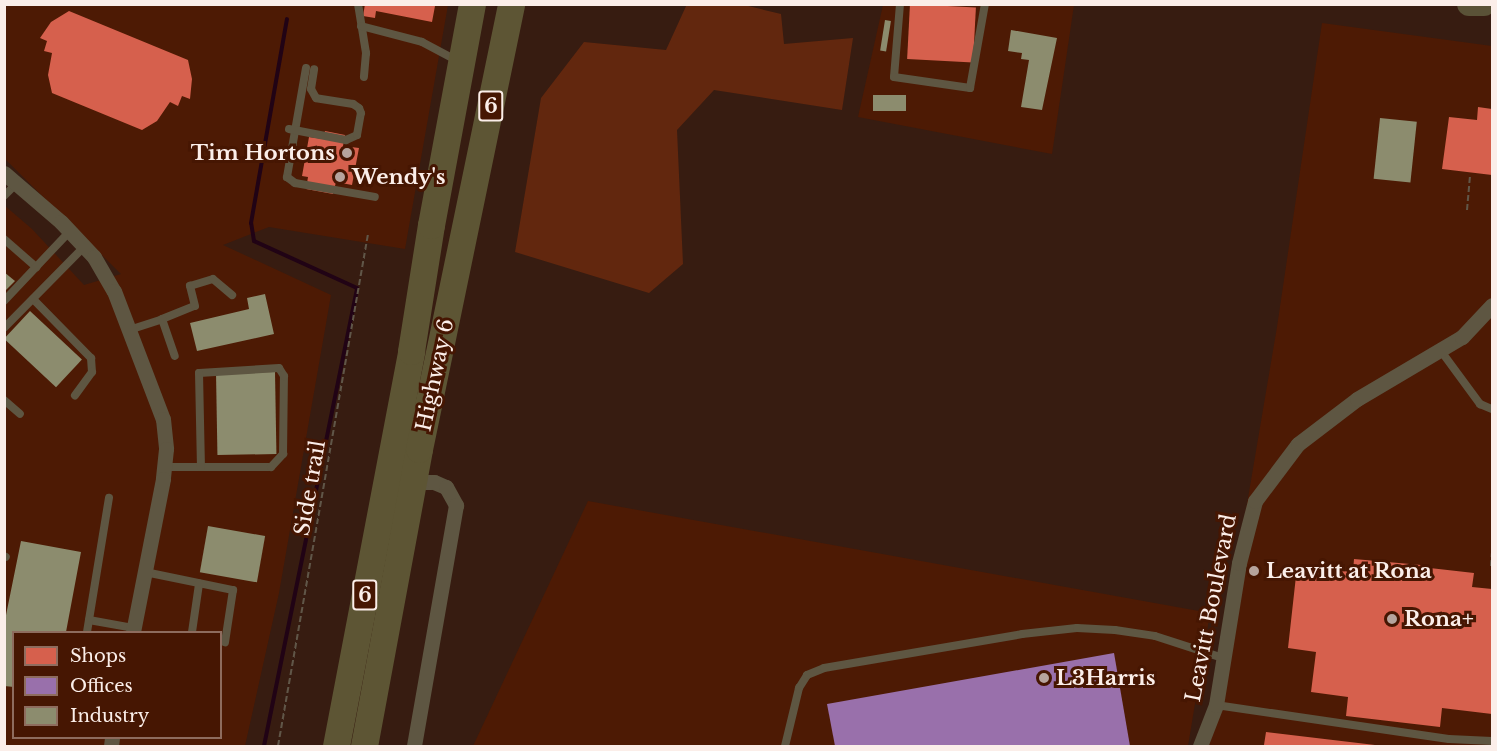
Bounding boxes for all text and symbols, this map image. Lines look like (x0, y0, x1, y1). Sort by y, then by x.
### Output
road number: 6 (478, 89, 504, 123)
place label: Tim Hortons (191, 140, 335, 166)
marker: Tim Hortons (340, 146, 354, 160)
place label: Wendy's (352, 164, 446, 190)
marker: Wendy's (333, 170, 347, 184)
street label: Highway 6 (411, 316, 459, 434)
street label: Side trail (289, 438, 331, 538)
street label: Leavitt Boulevard (1180, 512, 1242, 704)
place label: Leavitt at Rona (1266, 558, 1432, 584)
marker: Leavitt at Rona (1247, 564, 1261, 578)
road number: 6 (352, 578, 378, 612)
place label: Rona+ (1404, 606, 1474, 632)
marker: Rona+ (1385, 612, 1399, 626)
legend (12, 631, 222, 739)
text: Shops (70, 645, 126, 667)
place label: L3Harris (1056, 665, 1155, 691)
marker: L3Harris (1037, 671, 1051, 685)
text: Offices (70, 675, 133, 697)
text: Industry (70, 705, 149, 727)

